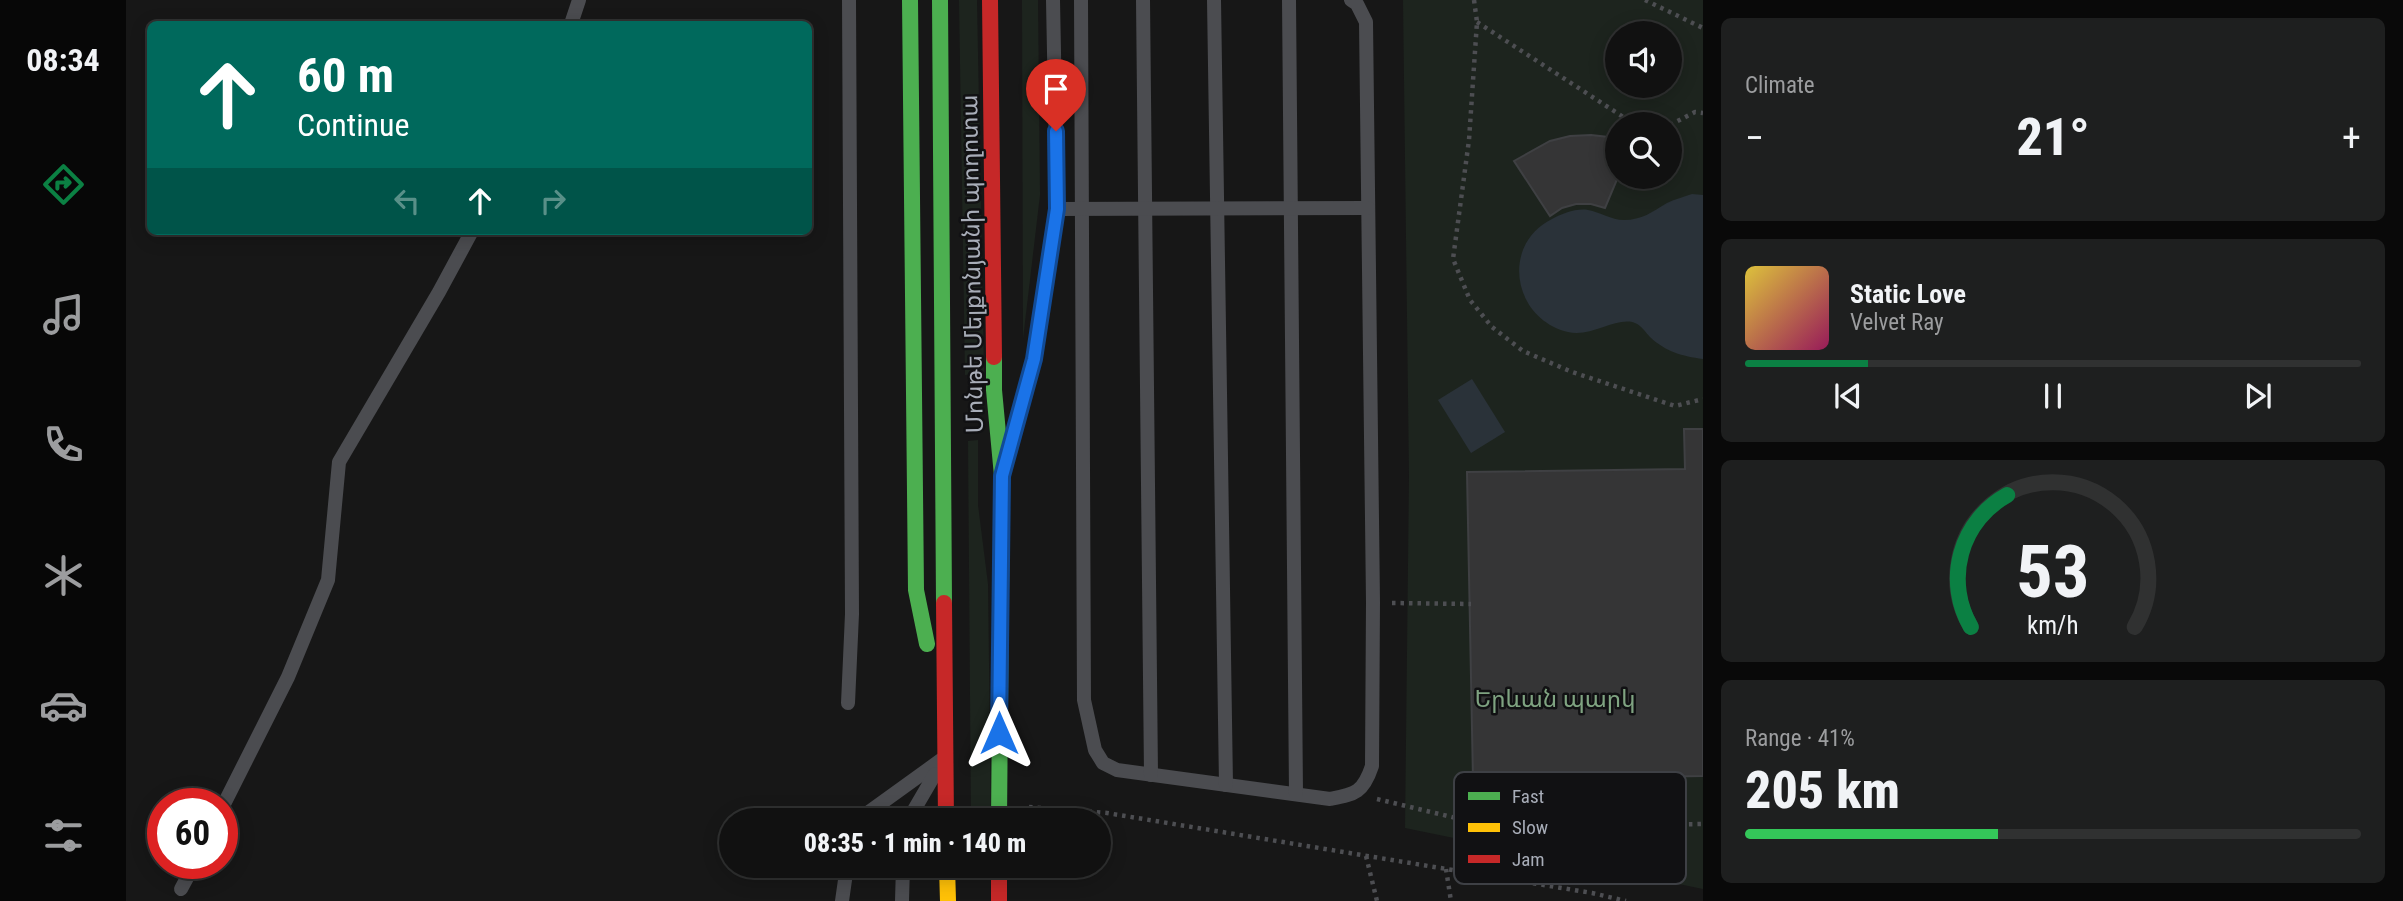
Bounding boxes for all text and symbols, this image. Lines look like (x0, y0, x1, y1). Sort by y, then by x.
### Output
map controls (1605, 21, 1682, 189)
button: sound (1605, 21, 1682, 98)
text: 08:34 (26, 41, 100, 79)
text: 60 m (297, 47, 394, 104)
icon: ahead (182, 49, 273, 140)
pin (1026, 59, 1086, 131)
icon: arrive (1037, 70, 1075, 108)
text: Climate (1745, 72, 1815, 99)
street label: Մոնթե Մելքոնյանի պողոտա (955, 94, 989, 434)
text: Continue (297, 106, 409, 144)
text: 21° (2016, 107, 2090, 168)
button: search (1605, 112, 1682, 189)
text: − (1745, 116, 1764, 160)
text: + (2342, 116, 2361, 160)
icon: directions (39, 160, 88, 209)
icon: left (388, 182, 426, 220)
icon: ahead (461, 182, 499, 220)
icon: right (534, 182, 572, 220)
text: Static Love (1850, 279, 1966, 309)
icon: music (39, 290, 88, 339)
text: Velvet Ray (1850, 309, 1944, 336)
icon: previous (1829, 377, 1867, 415)
icon: pause (2034, 377, 2072, 415)
icon: next (2239, 377, 2277, 415)
icon: phone (39, 420, 88, 469)
text: 53 (2016, 529, 2090, 615)
icon: climate (39, 551, 88, 600)
text: km/h (2027, 611, 2079, 640)
icon: car (39, 681, 88, 730)
park label: Երևան պարկ (1475, 685, 1635, 713)
position arrow (962, 696, 1036, 770)
text: Range · 41% (1745, 725, 1855, 752)
text: 205 km (1745, 760, 1900, 821)
legend (1454, 772, 1686, 884)
text: Fast (1512, 785, 1544, 808)
speed limit sign: 60 (147, 788, 238, 879)
icon: filters (39, 811, 88, 860)
text: Slow (1512, 816, 1548, 839)
text: 08:35 · 1 min · 140 m (804, 828, 1026, 858)
text: Jam (1512, 848, 1545, 871)

